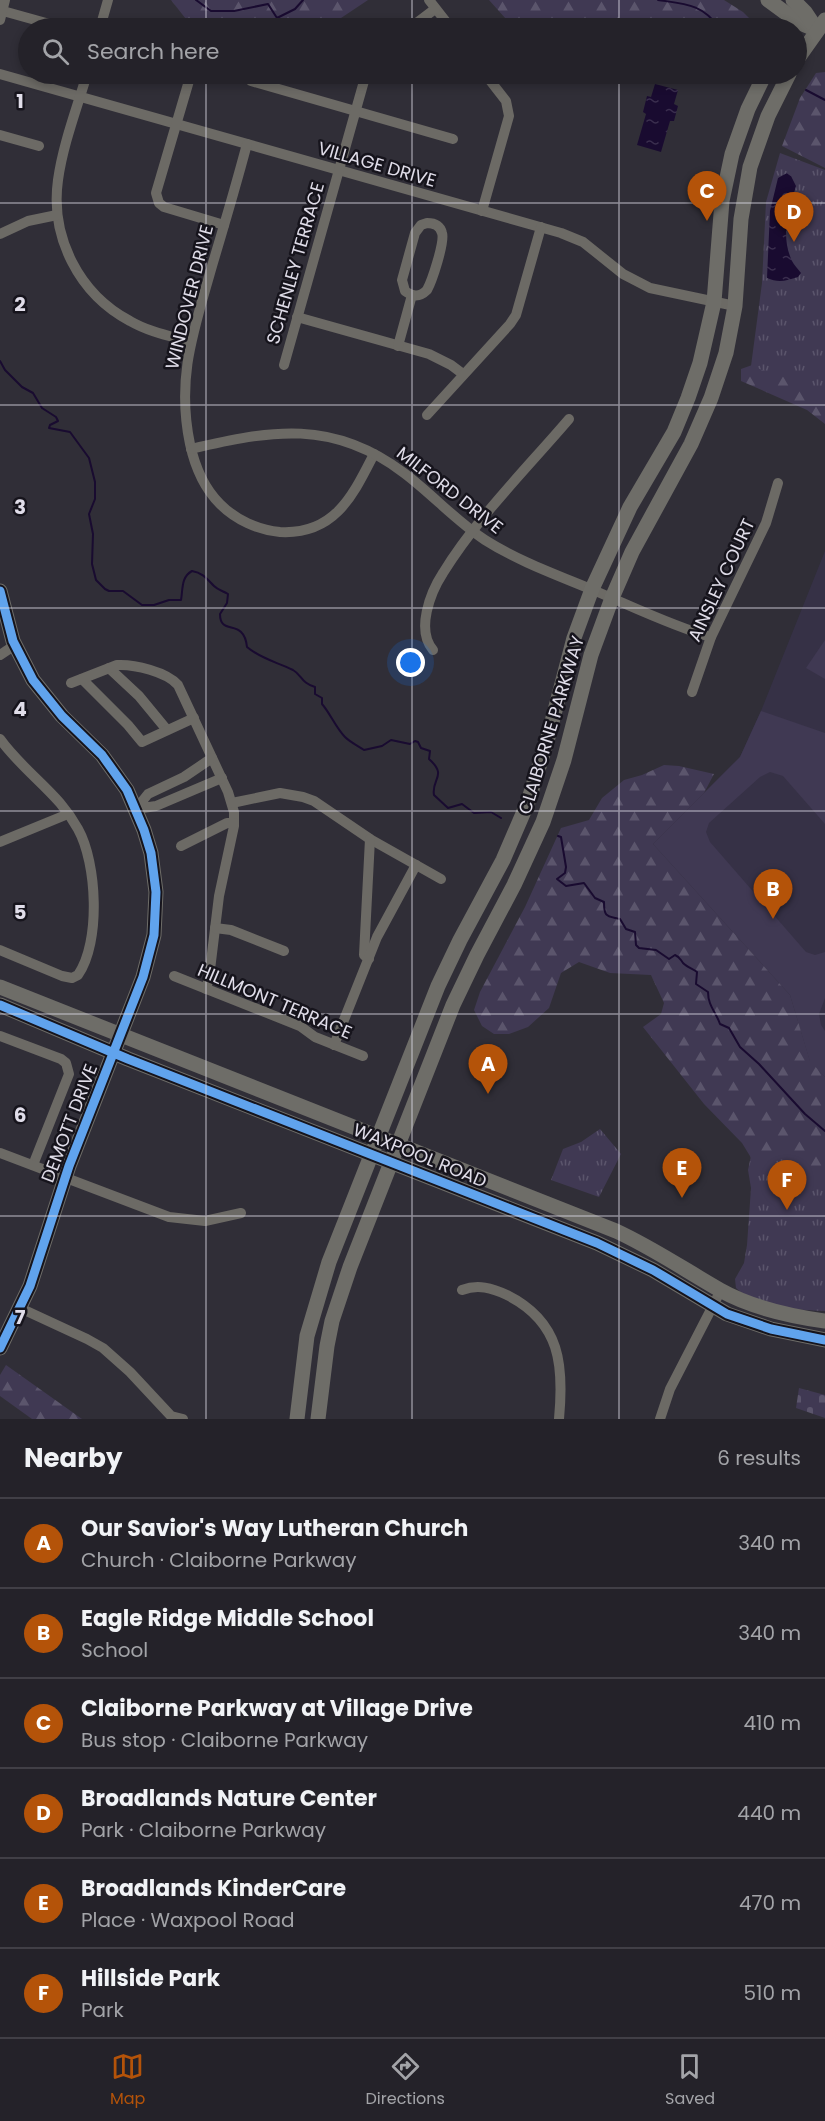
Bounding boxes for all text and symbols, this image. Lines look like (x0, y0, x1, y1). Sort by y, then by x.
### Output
search box (18, 18, 807, 84)
icon: search (39, 35, 72, 68)
text: Search here (87, 36, 220, 67)
text: 1 (16, 87, 24, 115)
street label: VILLAGE DRIVE (315, 135, 439, 193)
pin: C (688, 172, 726, 221)
street label: SCHENLEY TERRACE (260, 179, 330, 347)
pin: D (774, 192, 814, 242)
street label: WINDOVER DRIVE (159, 222, 219, 372)
text: 2 (14, 290, 26, 318)
street label: MILFORD DRIVE (392, 440, 508, 540)
text: 3 (14, 493, 26, 521)
street label: AINSLEY COURT (682, 514, 761, 646)
street label: CLAIBORNE PARKWAY (512, 632, 590, 817)
your location (396, 648, 425, 677)
text: 4 (13, 695, 27, 723)
pin: B (754, 870, 792, 919)
text: 5 (14, 898, 27, 926)
street label: HILLMONT TERRACE (194, 957, 356, 1045)
pin: A (468, 1044, 508, 1094)
street label: DEMOTT DRIVE (35, 1060, 103, 1186)
text: 6 (14, 1101, 26, 1129)
street label: WAXPOOL ROAD (349, 1117, 491, 1193)
pin: E (662, 1148, 702, 1198)
pin: F (768, 1160, 806, 1210)
text: 7 (15, 1303, 26, 1331)
text: Nearby (24, 1440, 122, 1476)
text: 6 results (717, 1444, 801, 1472)
text: Our Savior's Way Lutheran Church (81, 1513, 468, 1544)
text: A (36, 1529, 51, 1557)
text: 340 m (738, 1529, 801, 1557)
text: Church · Claiborne Parkway (81, 1546, 357, 1574)
text: Eagle Ridge Middle School (81, 1603, 374, 1634)
text: B (37, 1619, 50, 1647)
text: 340 m (738, 1619, 801, 1647)
text: School (81, 1636, 148, 1664)
text: Claiborne Parkway at Village Drive (81, 1693, 473, 1724)
text: C (36, 1709, 51, 1737)
text: 410 m (744, 1709, 801, 1737)
text: Bus stop · Claiborne Parkway (81, 1726, 368, 1754)
text: Broadlands Nature Center (81, 1783, 377, 1814)
text: D (36, 1799, 51, 1827)
text: 440 m (737, 1799, 801, 1827)
text: Park · Claiborne Parkway (81, 1816, 326, 1844)
text: Broadlands KinderCare (81, 1873, 346, 1904)
text: E (38, 1889, 49, 1917)
text: 470 m (739, 1889, 801, 1917)
text: Place · Waxpool Road (81, 1906, 294, 1934)
text: Hillside Park (81, 1963, 220, 1994)
text: F (38, 1979, 49, 2007)
text: 510 m (744, 1979, 801, 2007)
text: Park (81, 1996, 124, 2024)
tab: Map (110, 2050, 145, 2111)
tab: Directions (366, 2050, 445, 2111)
tab: Saved (665, 2050, 715, 2111)

